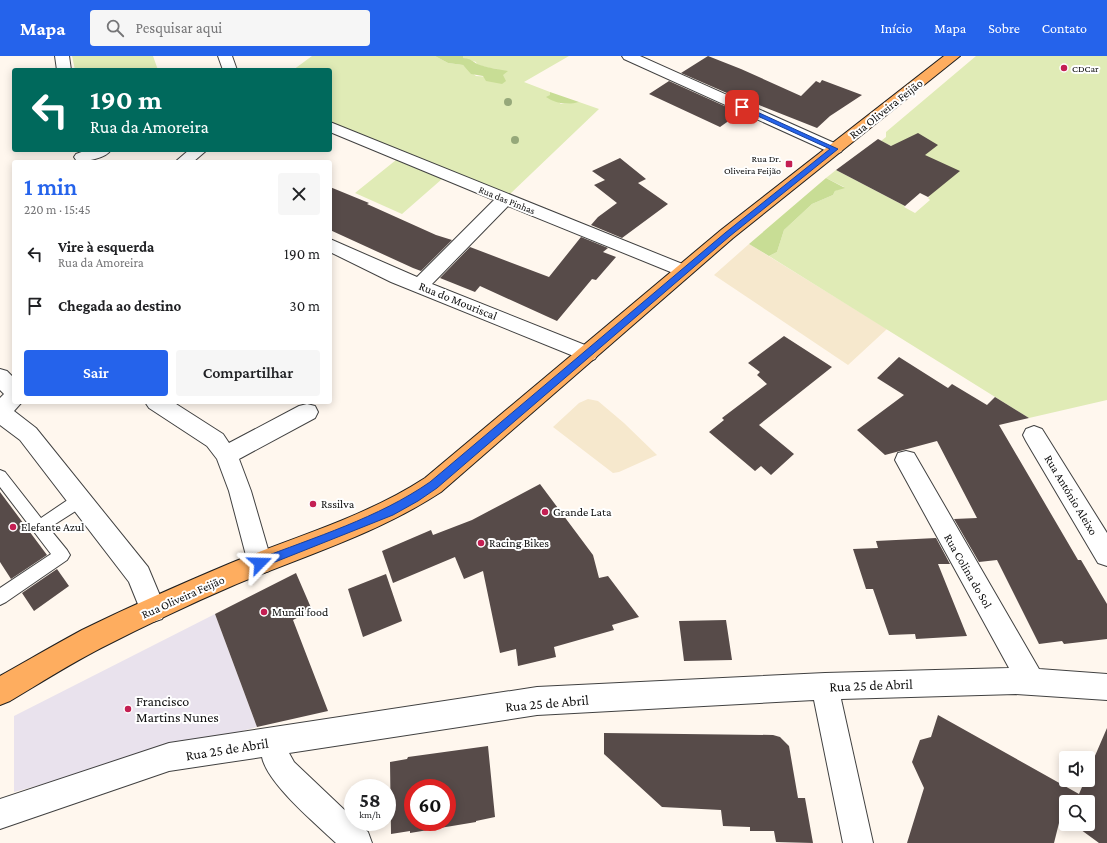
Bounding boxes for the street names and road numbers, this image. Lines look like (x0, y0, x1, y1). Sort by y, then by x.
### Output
street label: Rua Oliveira Feijão (847, 76, 925, 142)
street label: Rua das Pinhas (477, 184, 537, 216)
street label: Rua do Mouriscal (417, 279, 499, 323)
street label: Rua António Aleixo (1041, 452, 1101, 538)
street label: Rua Colina do Sol (941, 531, 995, 611)
street label: Rua Oliveira Feijão (139, 572, 227, 622)
street label: Rua 25 de Abril (829, 676, 913, 694)
street label: Rua 25 de Abril (505, 691, 590, 715)
street label: Rua 25 de Abril (184, 735, 270, 763)

